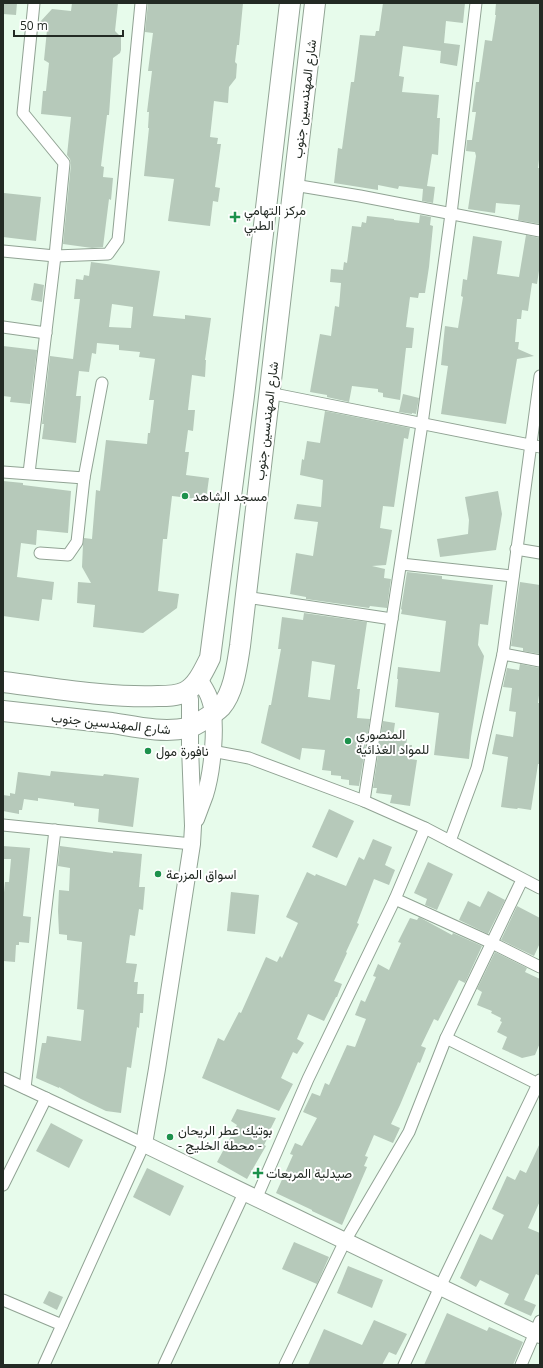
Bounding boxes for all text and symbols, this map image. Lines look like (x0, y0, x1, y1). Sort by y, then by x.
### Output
scale bar (14, 12, 123, 38)
text: 50 m (20, 17, 48, 34)
street label: شارع المهندسين جنوب (288, 38, 321, 160)
place label: مركز التهامي الطبي (244, 201, 306, 236)
marker: مركز التهامي الطبي (229, 211, 241, 223)
street label: شارع المهندسين جنوب (250, 360, 283, 482)
place label: مسجد الشاهد (193, 487, 267, 505)
marker: مسجد الشاهد (180, 491, 190, 501)
street label: شارع المهندسين جنوب (50, 708, 172, 739)
place label: المنصوري للمواد الغذائية (356, 725, 429, 758)
marker: المنصوري للمواد الغذائية (343, 736, 353, 746)
place label: نافورة مول (156, 742, 209, 760)
marker: نافورة مول (143, 746, 153, 756)
place label: اسواق المزرعة (166, 865, 236, 883)
marker: اسواق المزرعة (153, 869, 163, 879)
place label: بوتيك عطر الريحان - محطة الخليج - (178, 1121, 273, 1155)
marker: بوتيك عطر الريحان - محطة الخليج - (165, 1132, 175, 1142)
place label: صيدلية المربعات (266, 1164, 352, 1182)
marker: صيدلية المربعات (253, 1168, 263, 1178)

